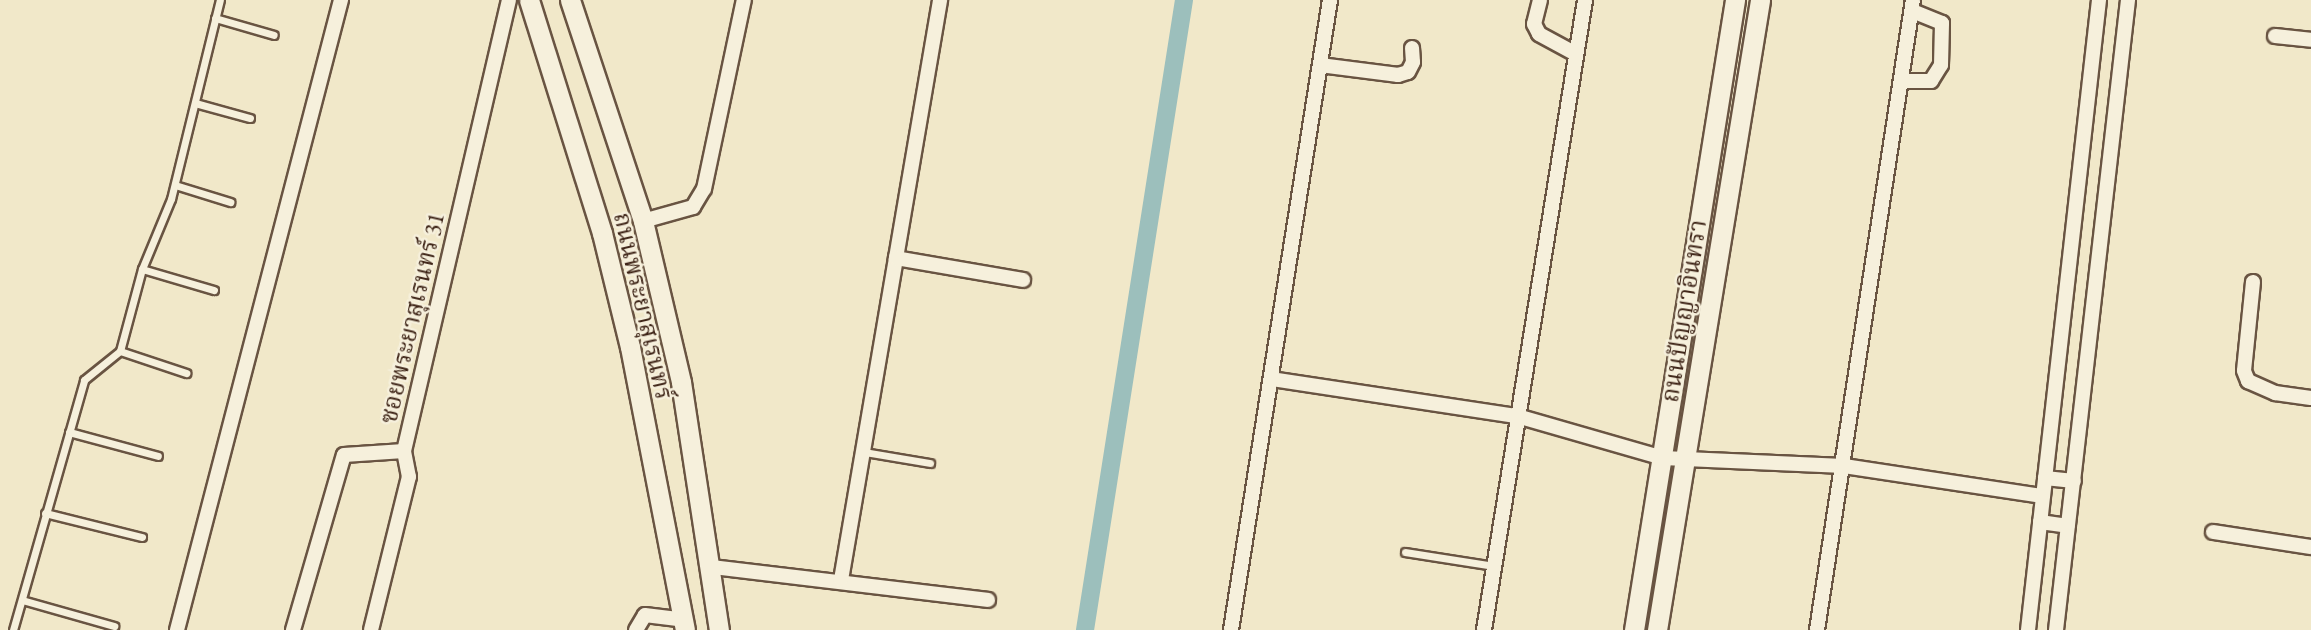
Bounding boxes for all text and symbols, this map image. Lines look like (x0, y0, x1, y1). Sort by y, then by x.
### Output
street label: ซอยพระยาสุเรนทร์ 31 (374, 210, 450, 426)
street label: ถนนพระยาสุเรนทร์ (607, 210, 679, 402)
street label: ถนนปัญญาอินทรา (1655, 218, 1713, 404)

